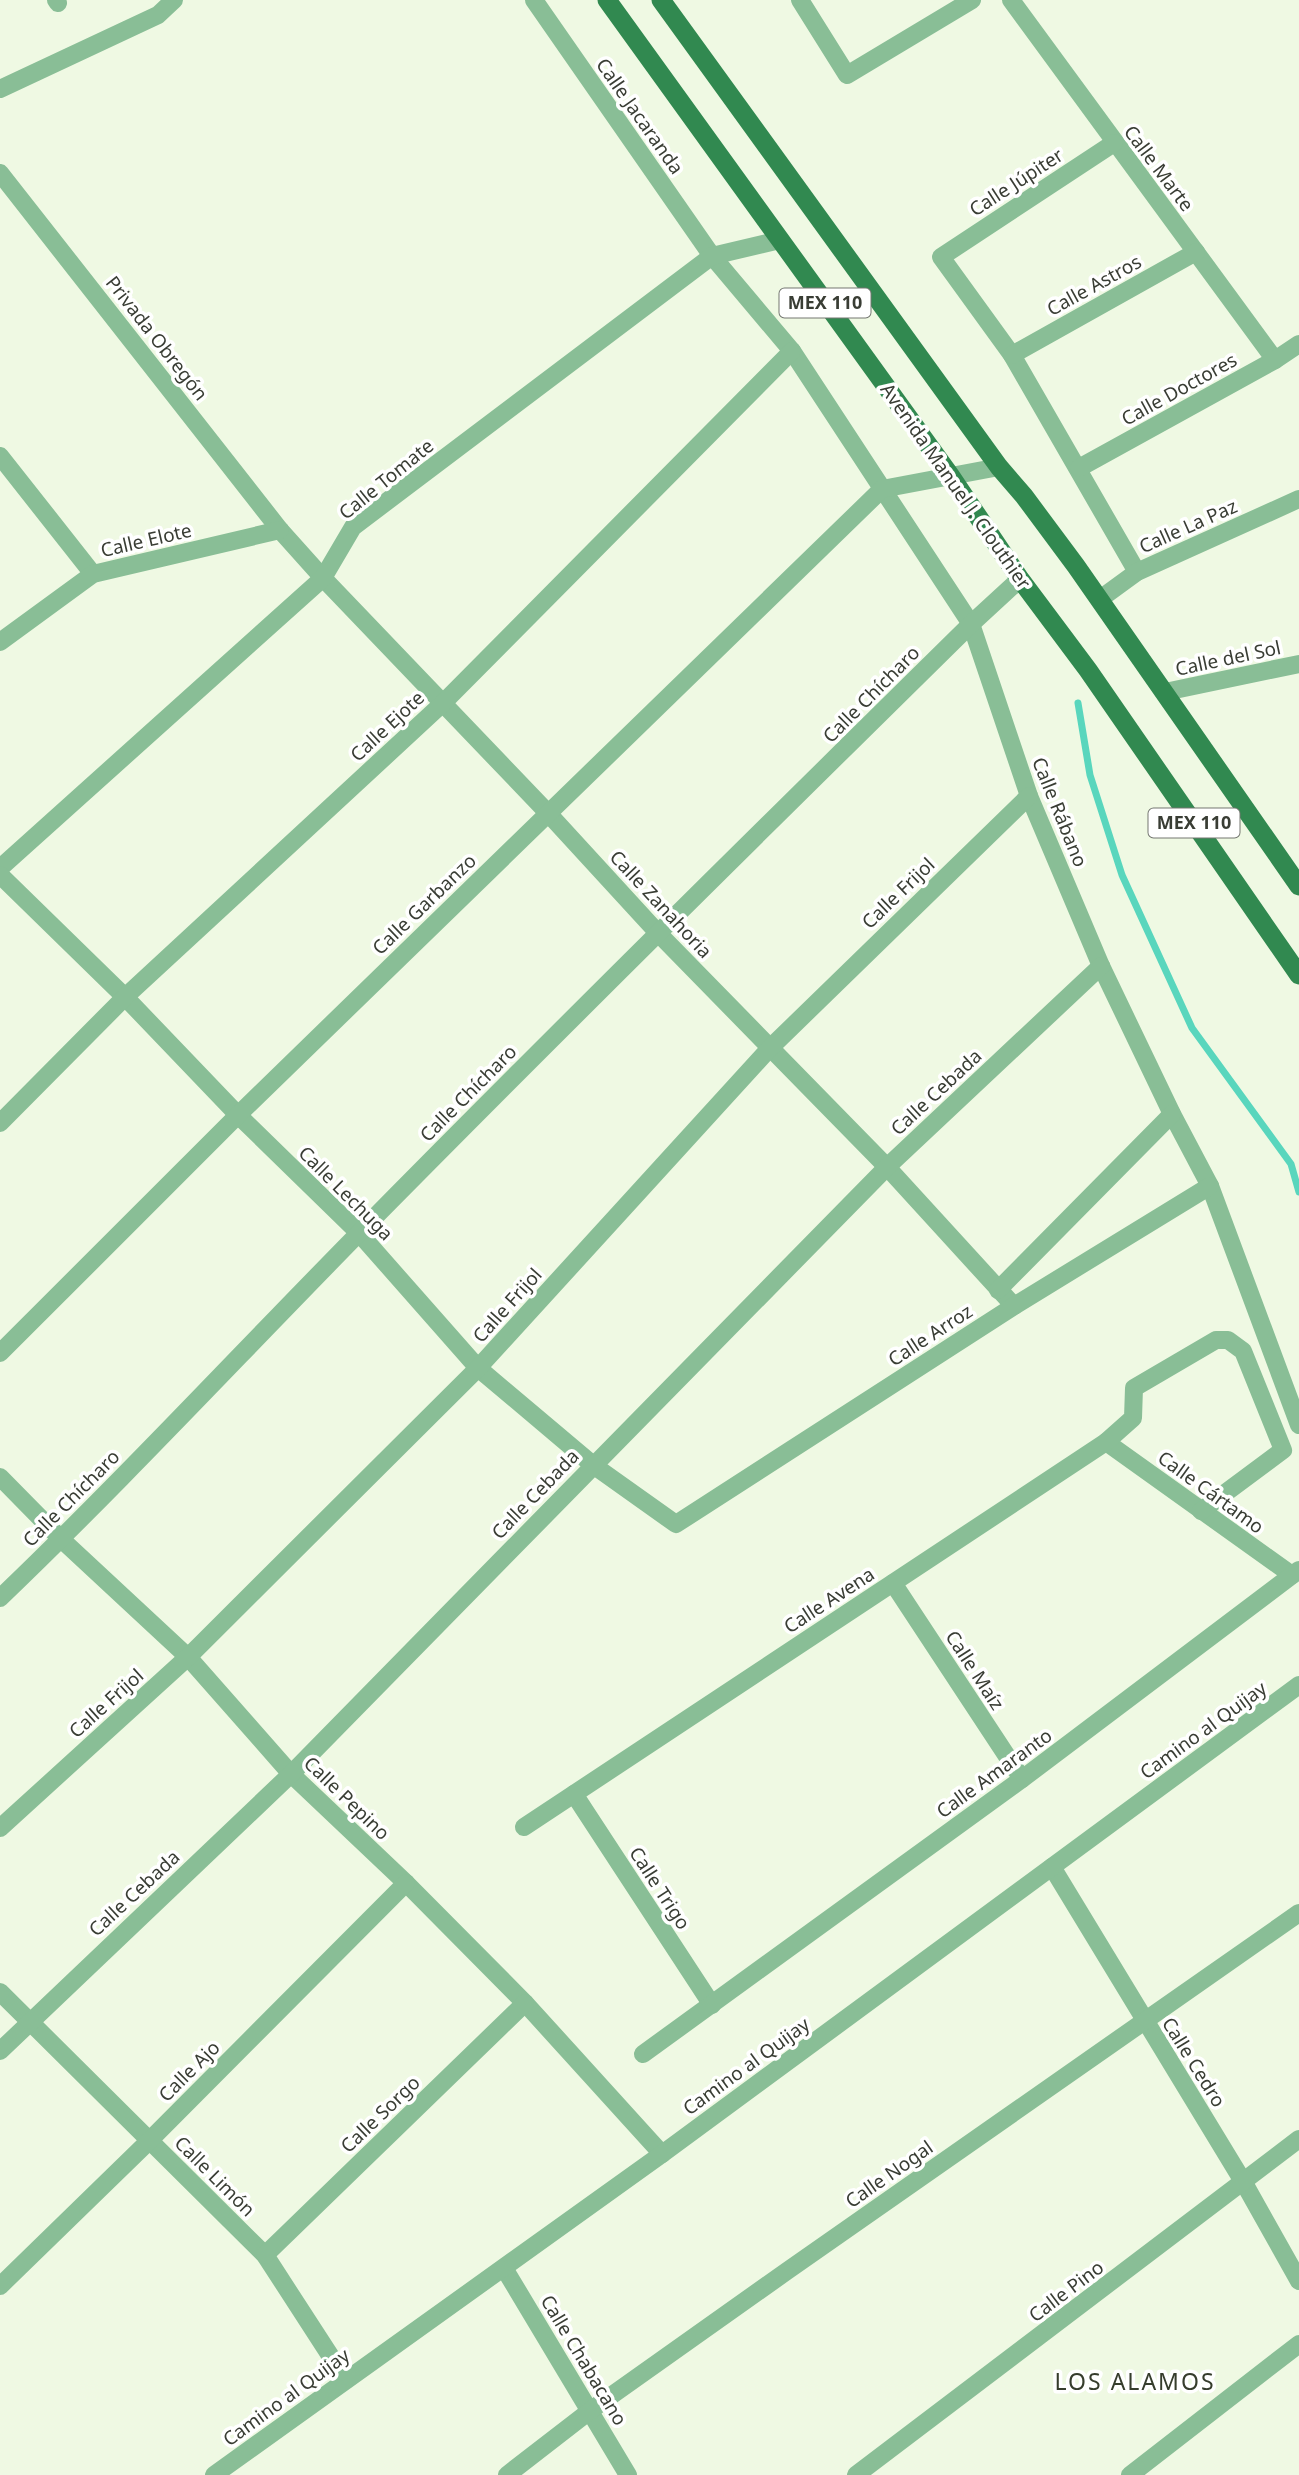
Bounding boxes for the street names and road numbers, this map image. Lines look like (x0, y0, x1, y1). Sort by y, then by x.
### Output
street label: Calle Jacaranda (590, 53, 690, 179)
street label: Calle Marte (1118, 120, 1200, 216)
street label: Calle Júpiter (964, 142, 1068, 222)
street label: Calle Astros (1042, 248, 1146, 322)
street label: Privada Obregón (100, 270, 214, 406)
road number: MEX 110 (780, 288, 870, 318)
street label: Calle Doctores (1117, 347, 1241, 431)
street label: Avenida Manuel J. Clouthier (875, 378, 1037, 594)
street label: Calle Tomate (333, 433, 439, 525)
street label: Calle La Paz (1135, 493, 1241, 559)
street label: Calle Elote (98, 517, 194, 563)
street label: Calle del Sol (1173, 634, 1283, 682)
street label: Calle Chícharo (817, 640, 925, 748)
street label: Calle Ejote (344, 685, 430, 767)
street label: Calle Rábano (1026, 753, 1094, 871)
road number: MEX 110 (1148, 808, 1240, 838)
street label: Calle Zanahoria (604, 844, 718, 964)
street label: Calle Garbanzo (366, 848, 482, 960)
street label: Calle Frijol (856, 852, 940, 934)
street label: Calle Chícharo (414, 1039, 522, 1147)
street label: Calle Cebada (885, 1043, 987, 1141)
street label: Calle Lechuga (293, 1140, 399, 1246)
street label: Calle Frijol (467, 1262, 547, 1348)
street label: Calle Arroz (883, 1298, 977, 1372)
street label: Calle Cebada (486, 1443, 584, 1545)
street label: Calle Chícharo (17, 1444, 125, 1552)
street label: Calle Cártamo (1153, 1445, 1269, 1539)
street label: Calle Avena (779, 1561, 879, 1639)
street label: Calle Maíz (940, 1625, 1010, 1715)
street label: Calle Frijol (63, 1663, 149, 1743)
street label: Camino al Quijay (1134, 1675, 1272, 1785)
street label: Calle Amaranto (931, 1722, 1057, 1824)
street label: Calle Pepino (298, 1750, 396, 1846)
street label: Calle Trigo (624, 1842, 696, 1934)
street label: Calle Cebada (83, 1844, 185, 1942)
street label: Camino al Quijay (677, 2011, 815, 2121)
street label: Calle Cedro (1156, 2012, 1232, 2112)
street label: Calle Ajo (153, 2035, 225, 2107)
street label: Calle Sorgo (335, 2070, 425, 2158)
street label: Calle Limón (169, 2130, 261, 2222)
street label: Calle Nogal (840, 2134, 938, 2214)
street label: Calle Pino (1023, 2254, 1109, 2328)
street label: Calle Chabacano (535, 2290, 633, 2430)
street label: Camino al Quijay (217, 2342, 355, 2452)

